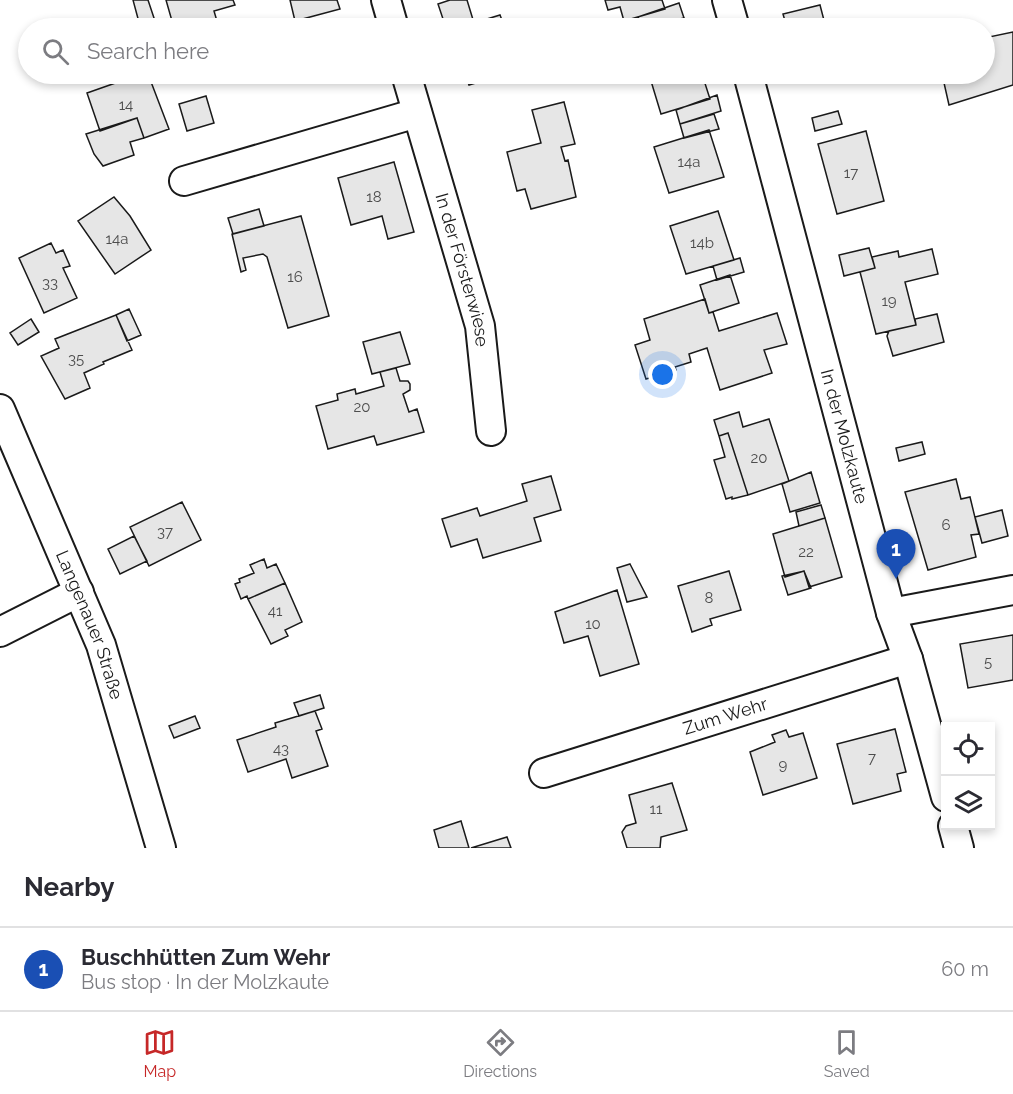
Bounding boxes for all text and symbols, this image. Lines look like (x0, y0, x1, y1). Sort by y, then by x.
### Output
search box (18, 18, 995, 84)
icon: search (39, 35, 72, 68)
text: Search here (87, 38, 209, 64)
house number: 14 (119, 96, 133, 114)
house number: 14a (678, 153, 700, 171)
house number: 17 (844, 164, 858, 182)
house number: 18 (366, 188, 382, 206)
street label: In der Försterwiese (432, 190, 493, 348)
house number: 14a (106, 230, 128, 248)
house number: 14b (690, 234, 714, 252)
house number: 16 (287, 268, 303, 286)
house number: 33 (42, 274, 58, 292)
house number: 19 (881, 292, 897, 310)
house number: 35 (68, 350, 84, 368)
your location (648, 360, 677, 389)
street label: In der Molzkaute (817, 367, 873, 506)
house number: 20 (354, 398, 371, 416)
house number: 20 (751, 449, 768, 467)
house number: 6 (941, 516, 951, 534)
house number: 37 (157, 523, 173, 541)
pin: 1 (876, 530, 916, 579)
house number: 22 (798, 543, 814, 561)
street label: Langenauer Straße (52, 547, 128, 702)
house number: 8 (705, 589, 714, 607)
house number: 41 (268, 602, 283, 620)
house number: 10 (585, 615, 601, 633)
house number: 5 (984, 653, 992, 671)
street label: Zum Wehr (680, 692, 771, 739)
map controls (941, 722, 995, 830)
button: locate (941, 722, 995, 776)
house number: 43 (273, 740, 289, 758)
house number: 7 (868, 749, 876, 767)
house number: 9 (779, 756, 788, 774)
button: layers (941, 776, 995, 830)
house number: 11 (650, 800, 663, 818)
text: Nearby (24, 872, 114, 902)
text: Buschhütten Zum Wehr (81, 944, 330, 970)
text: 1 (39, 957, 48, 981)
text: 60 m (941, 957, 989, 981)
text: Bus stop · In der Molzkaute (81, 970, 329, 994)
tab: Map (143, 1026, 176, 1081)
tab: Directions (463, 1026, 537, 1081)
tab: Saved (824, 1026, 870, 1081)

